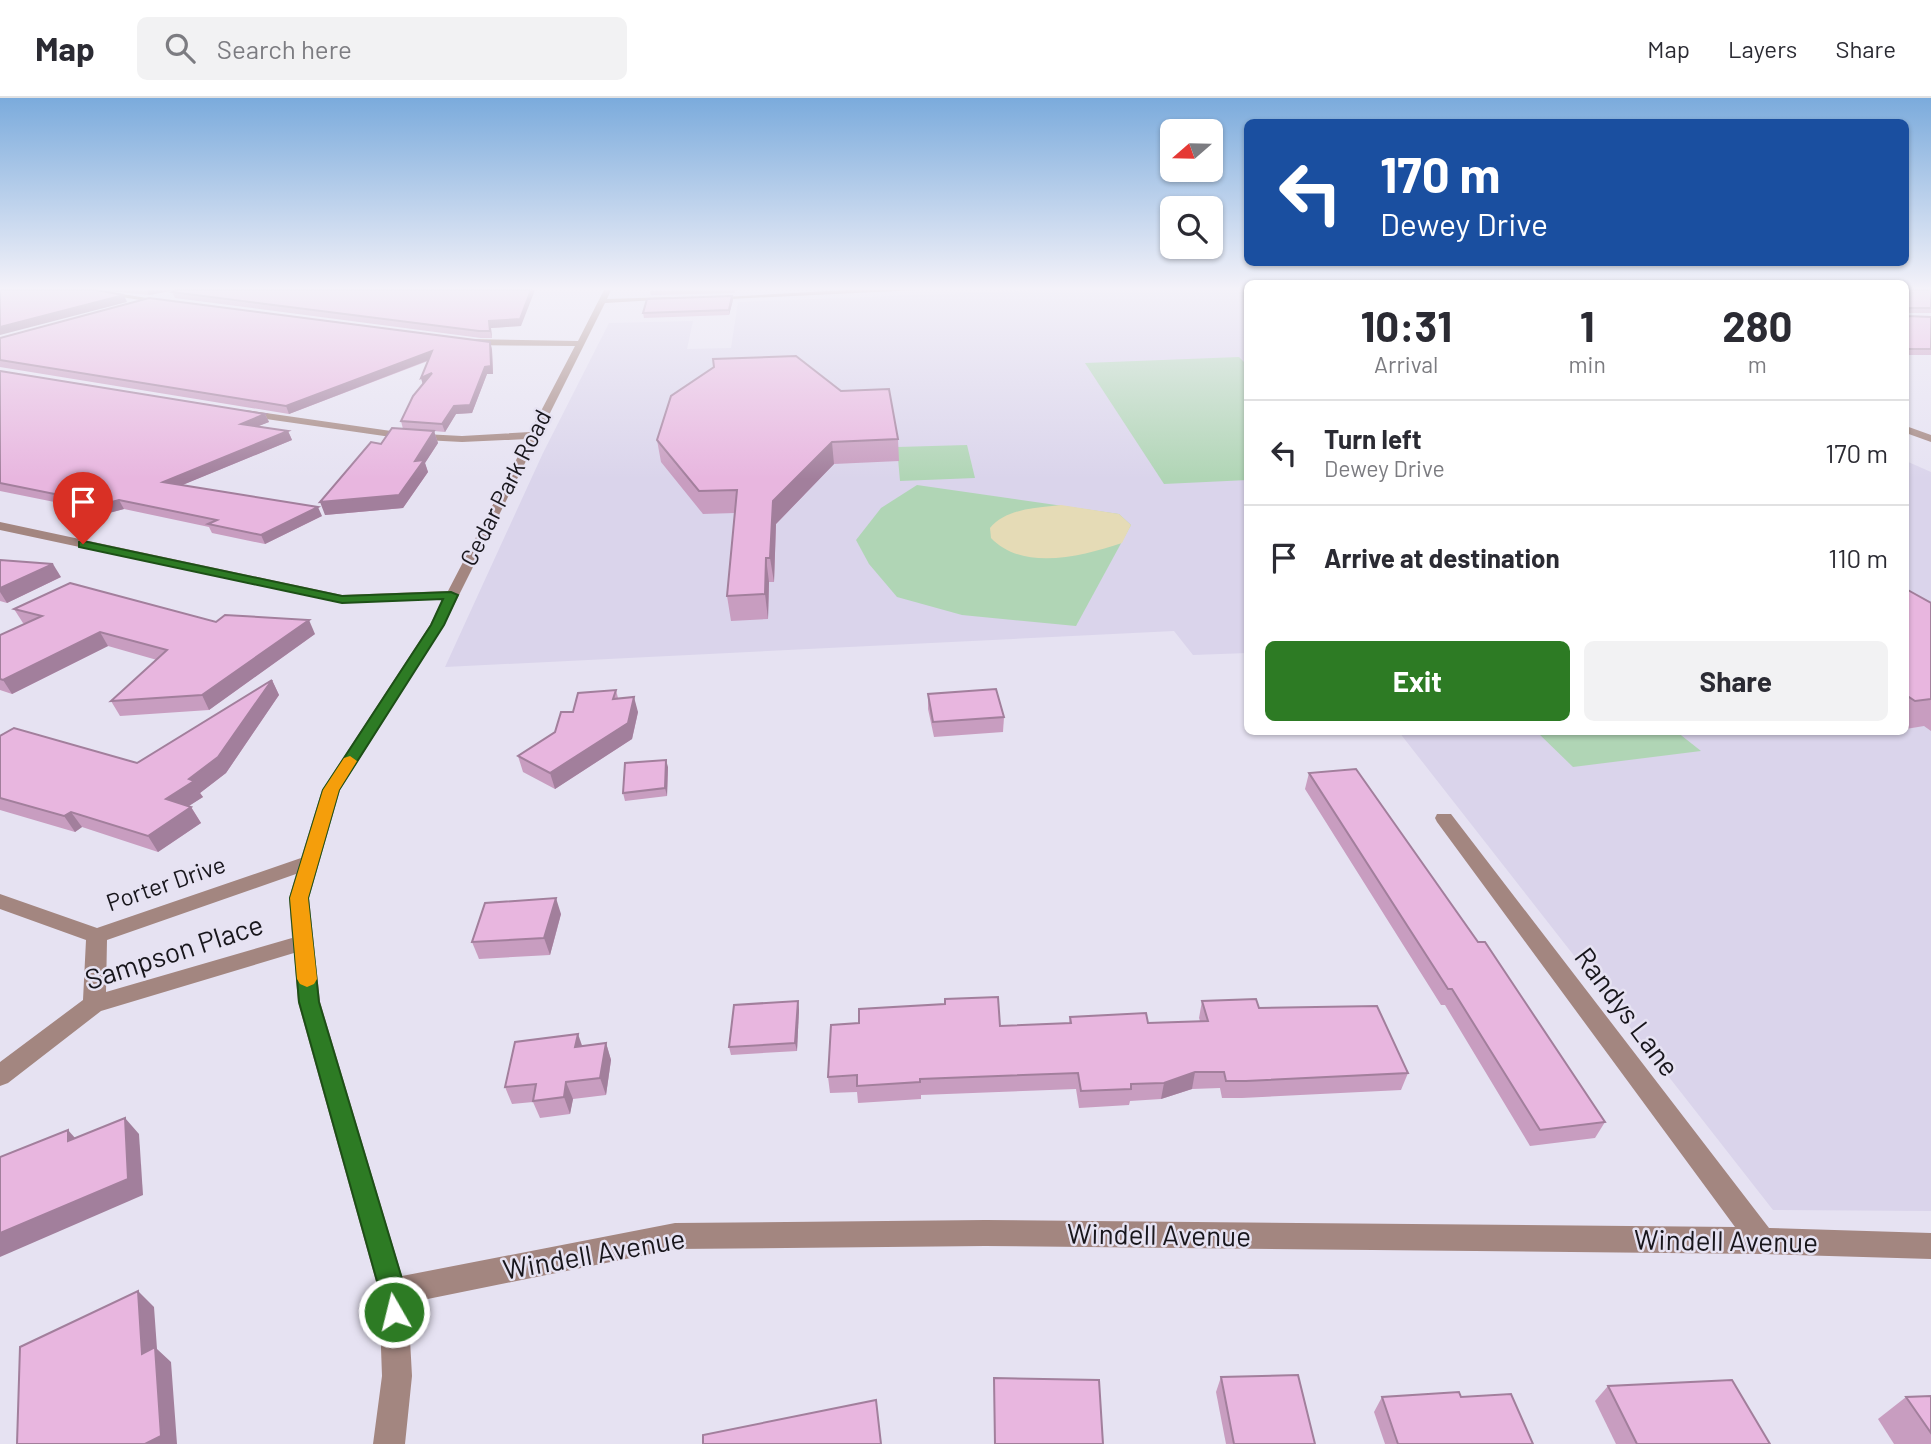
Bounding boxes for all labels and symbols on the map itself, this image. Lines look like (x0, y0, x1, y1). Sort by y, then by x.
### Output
north arrow (1160, 119, 1223, 182)
street label: Cedar Park Road (453, 404, 556, 570)
pin (53, 472, 113, 544)
street label: Porter Drive (102, 849, 229, 916)
street label: Sampson Place (80, 906, 267, 996)
street label: Randys Lane (1568, 940, 1687, 1083)
street label: Windell Avenue (1067, 1215, 1251, 1253)
street label: Windell Avenue (500, 1220, 688, 1286)
street label: Windell Avenue (1634, 1221, 1818, 1259)
position arrow (357, 1275, 431, 1349)

